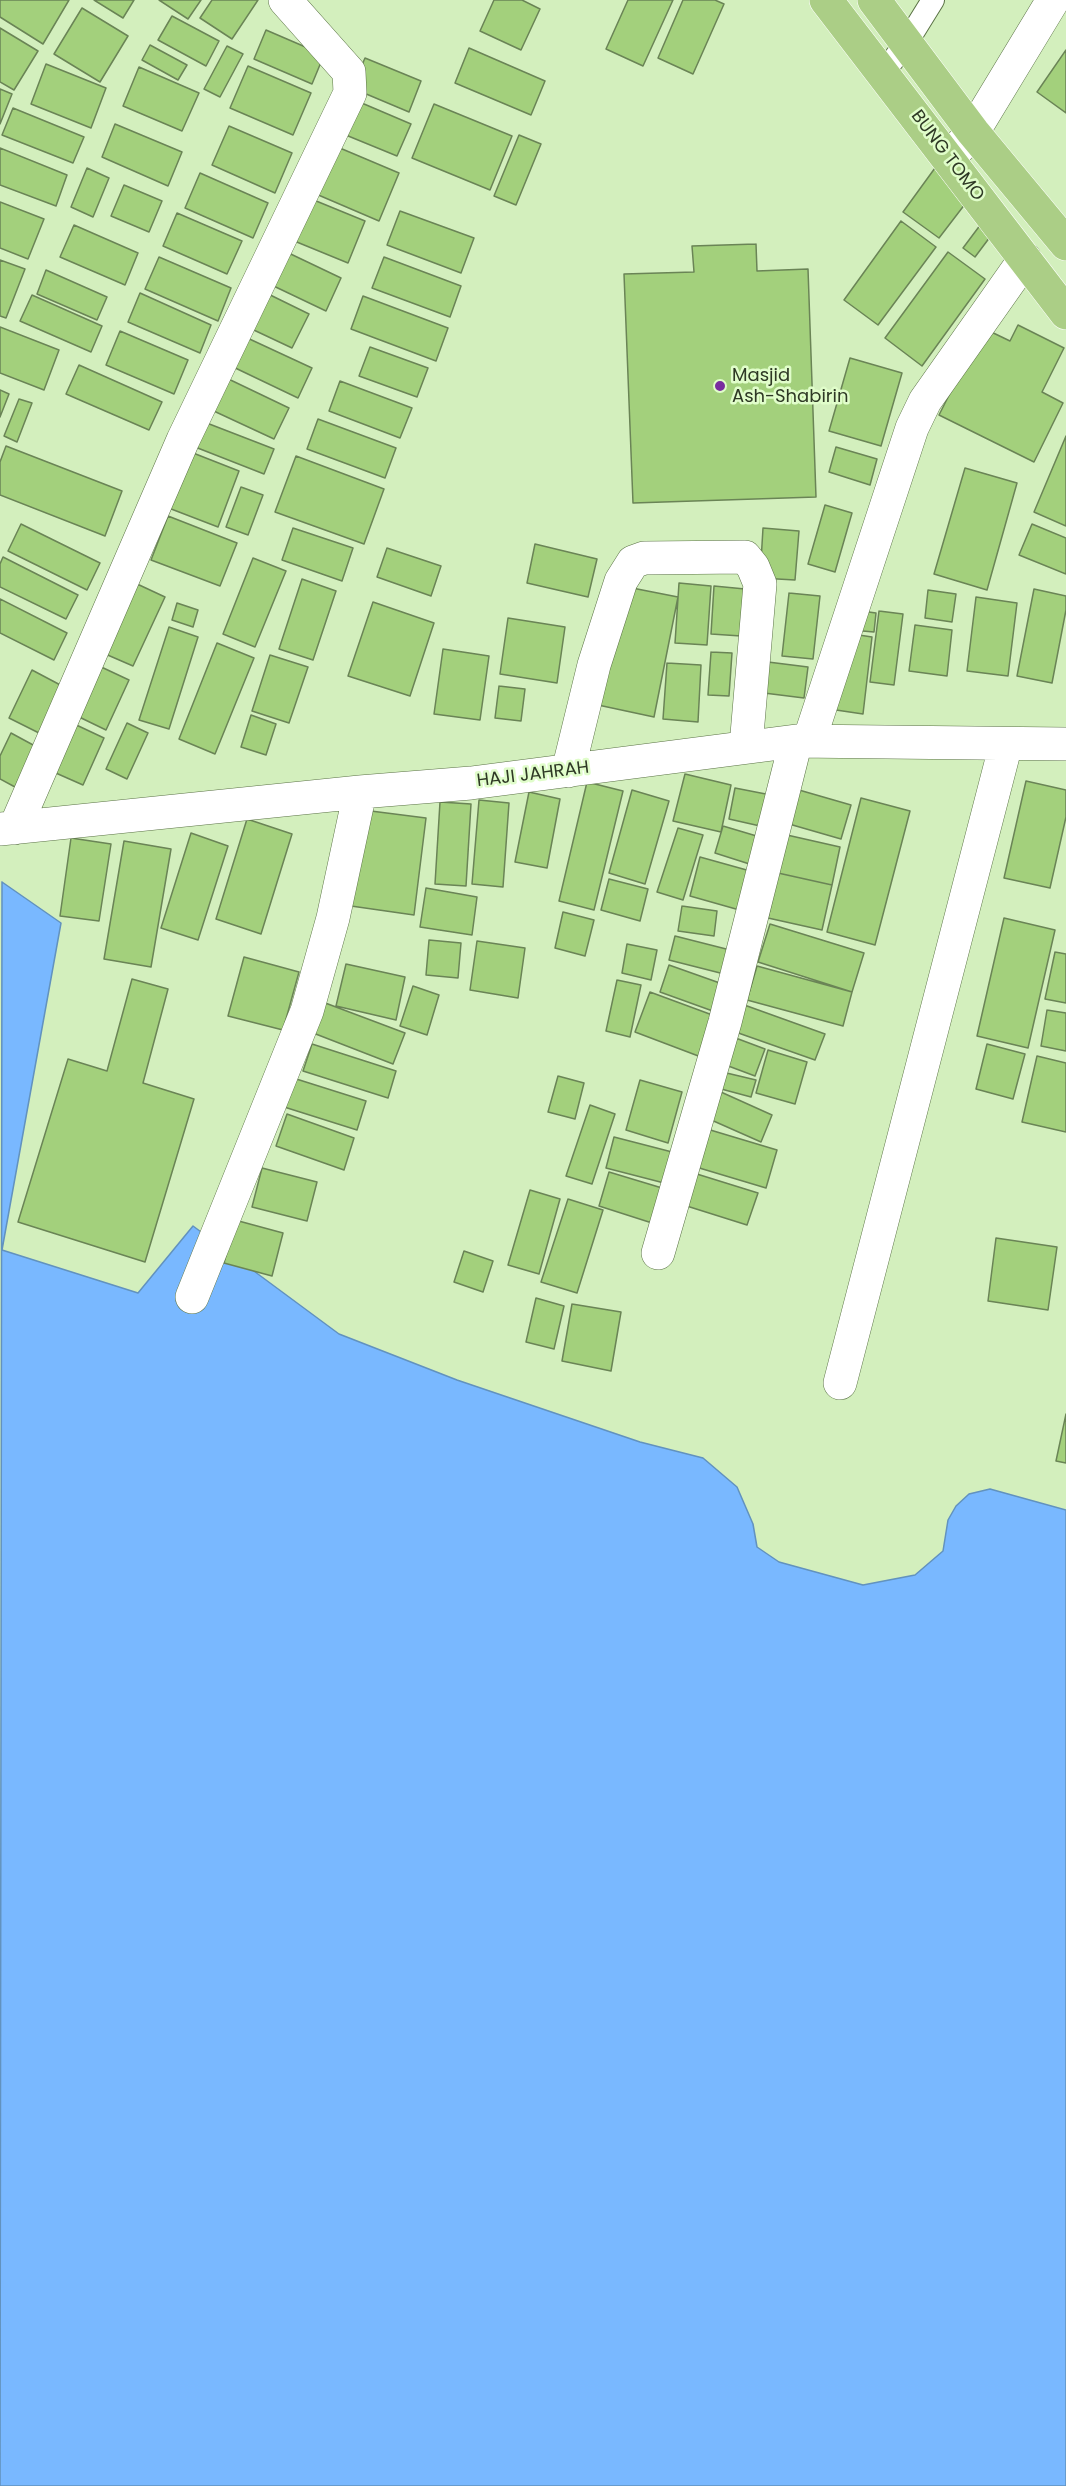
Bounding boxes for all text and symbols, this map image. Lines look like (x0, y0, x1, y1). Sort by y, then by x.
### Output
street label: BUNG TOMO (906, 106, 988, 206)
place label: Masjid Ash-Shabirin (732, 365, 848, 407)
marker: Masjid Ash-Shabirin (713, 379, 727, 393)
street label: HAJI JAHRAH (476, 757, 590, 793)

